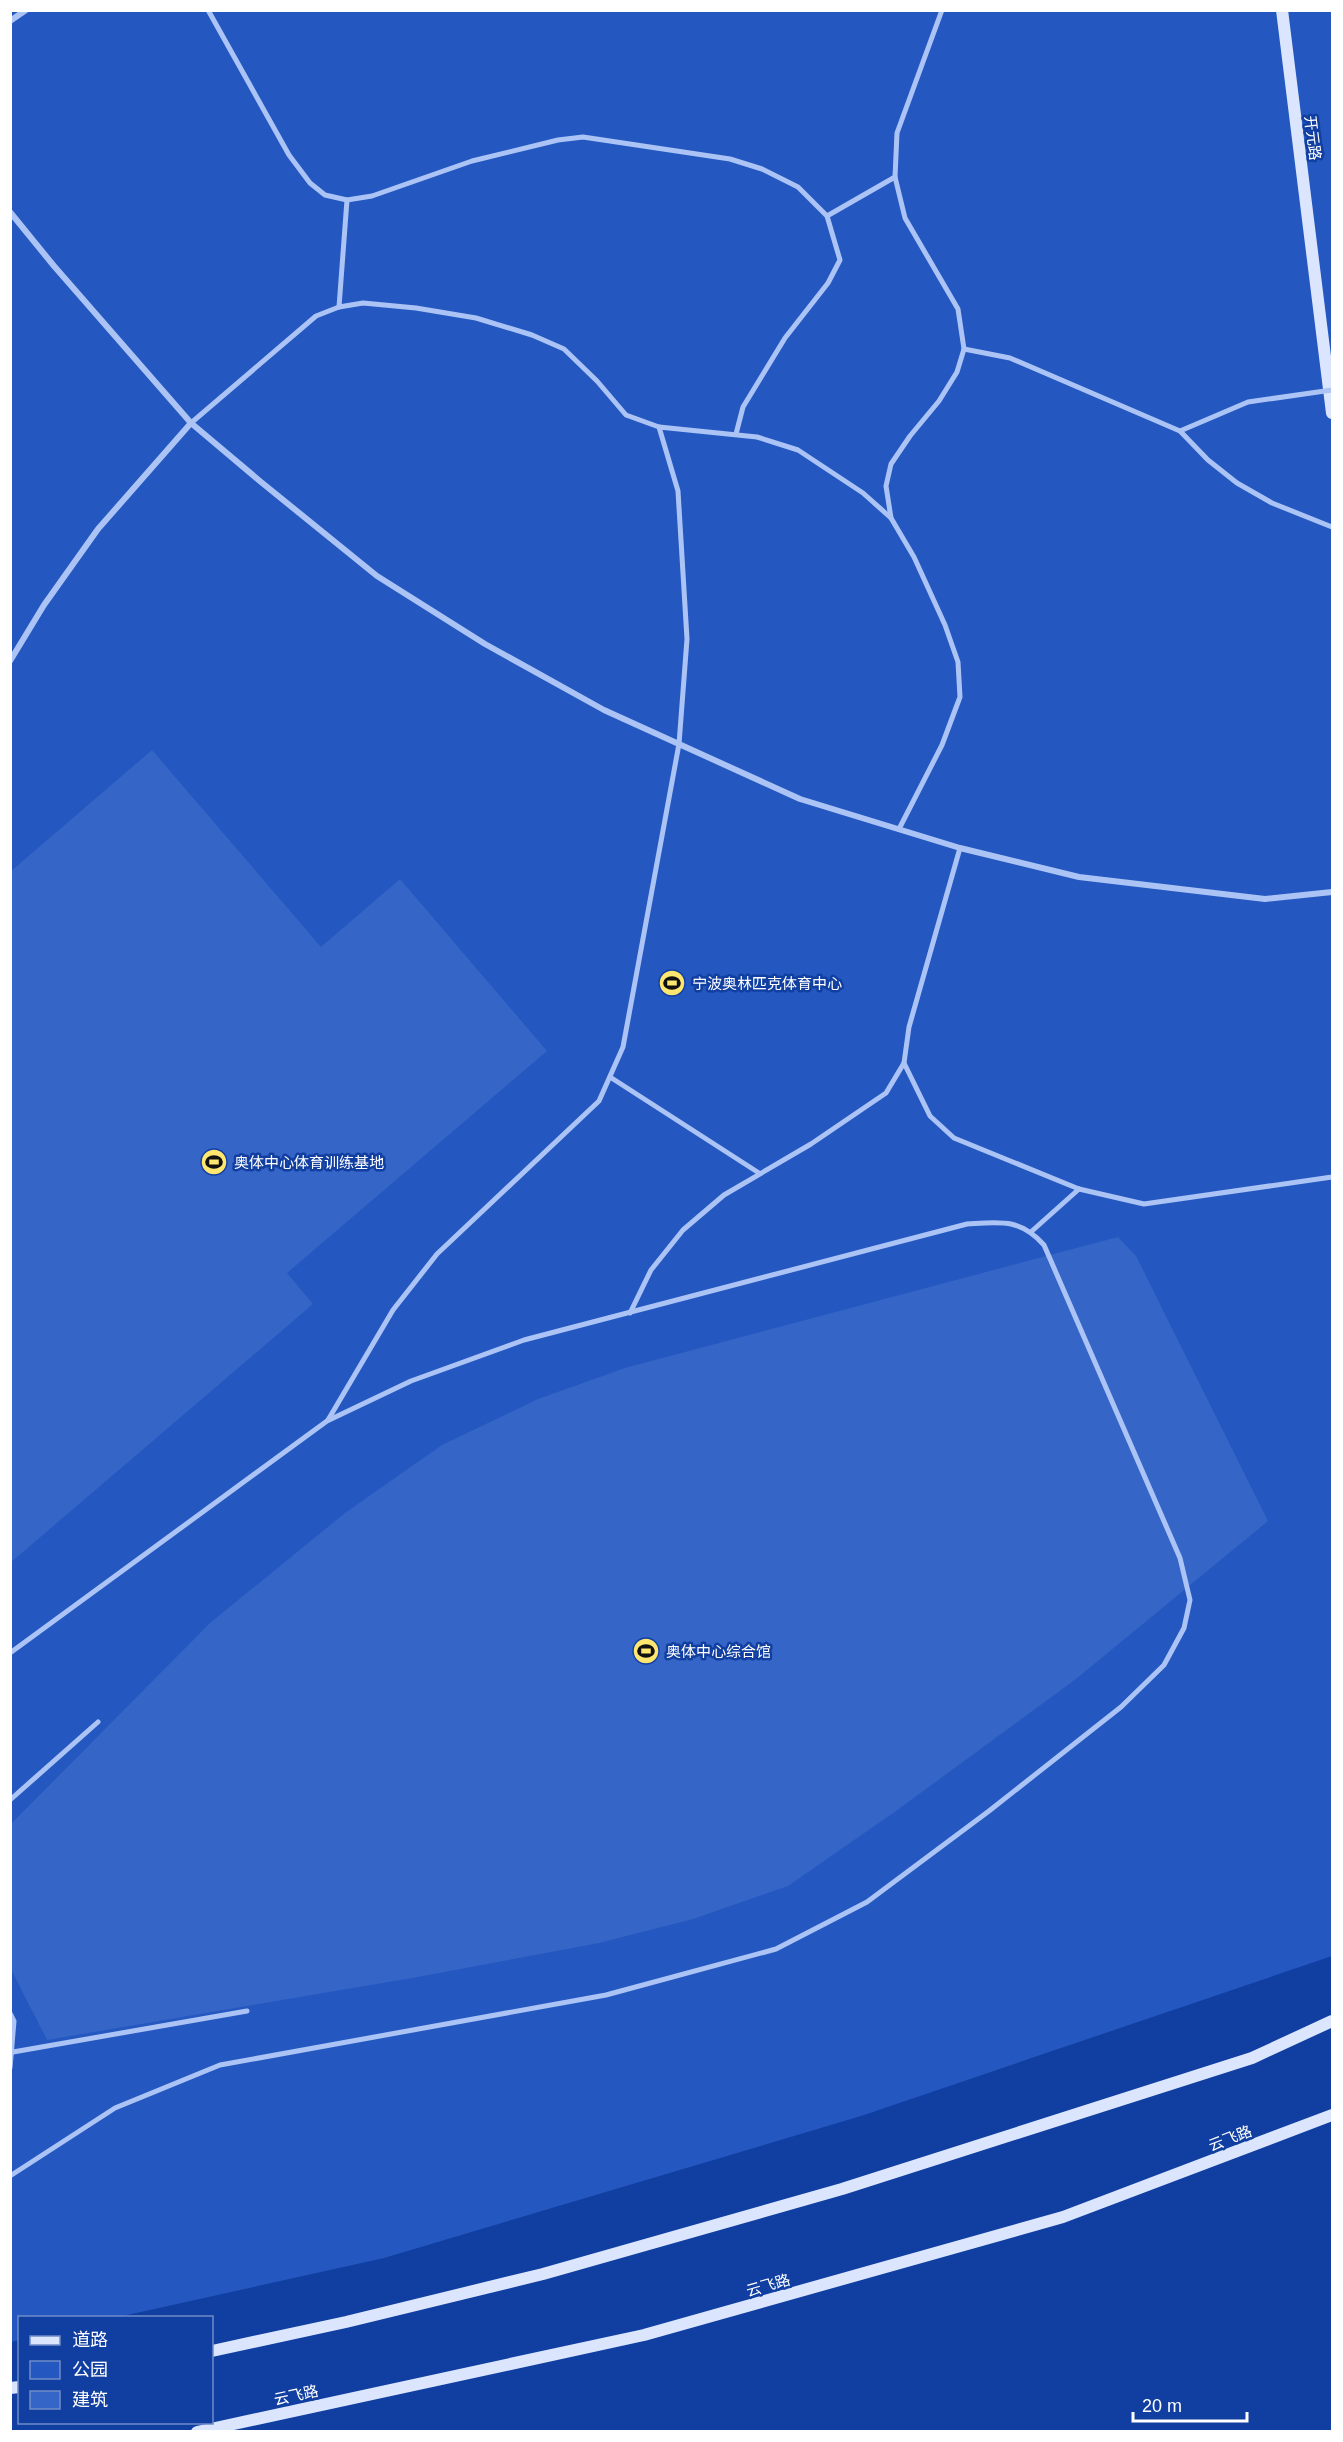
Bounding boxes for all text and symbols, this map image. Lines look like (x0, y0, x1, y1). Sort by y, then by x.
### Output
street label: 开元路 (1302, 115, 1324, 161)
sports icon: 宁波奥林匹克体育中心 (657, 968, 687, 998)
place label: 宁波奥林匹克体育中心 (692, 975, 842, 992)
sports icon: 奥体中心体育训练基地 (199, 1147, 229, 1177)
place label: 奥体中心体育训练基地 (234, 1154, 384, 1171)
sports icon: 奥体中心综合馆 (631, 1636, 661, 1666)
place label: 奥体中心综合馆 (666, 1643, 771, 1660)
street label: 云飞路 (1206, 2122, 1254, 2154)
street label: 云飞路 (744, 2271, 792, 2299)
legend (18, 2316, 213, 2424)
text: 道路 (72, 2330, 108, 2350)
text: 公园 (72, 2360, 108, 2380)
street label: 云飞路 (272, 2382, 320, 2408)
scale bar (1133, 2385, 1247, 2423)
text: 建筑 (72, 2390, 108, 2410)
text: 20 m (1142, 2396, 1182, 2416)

